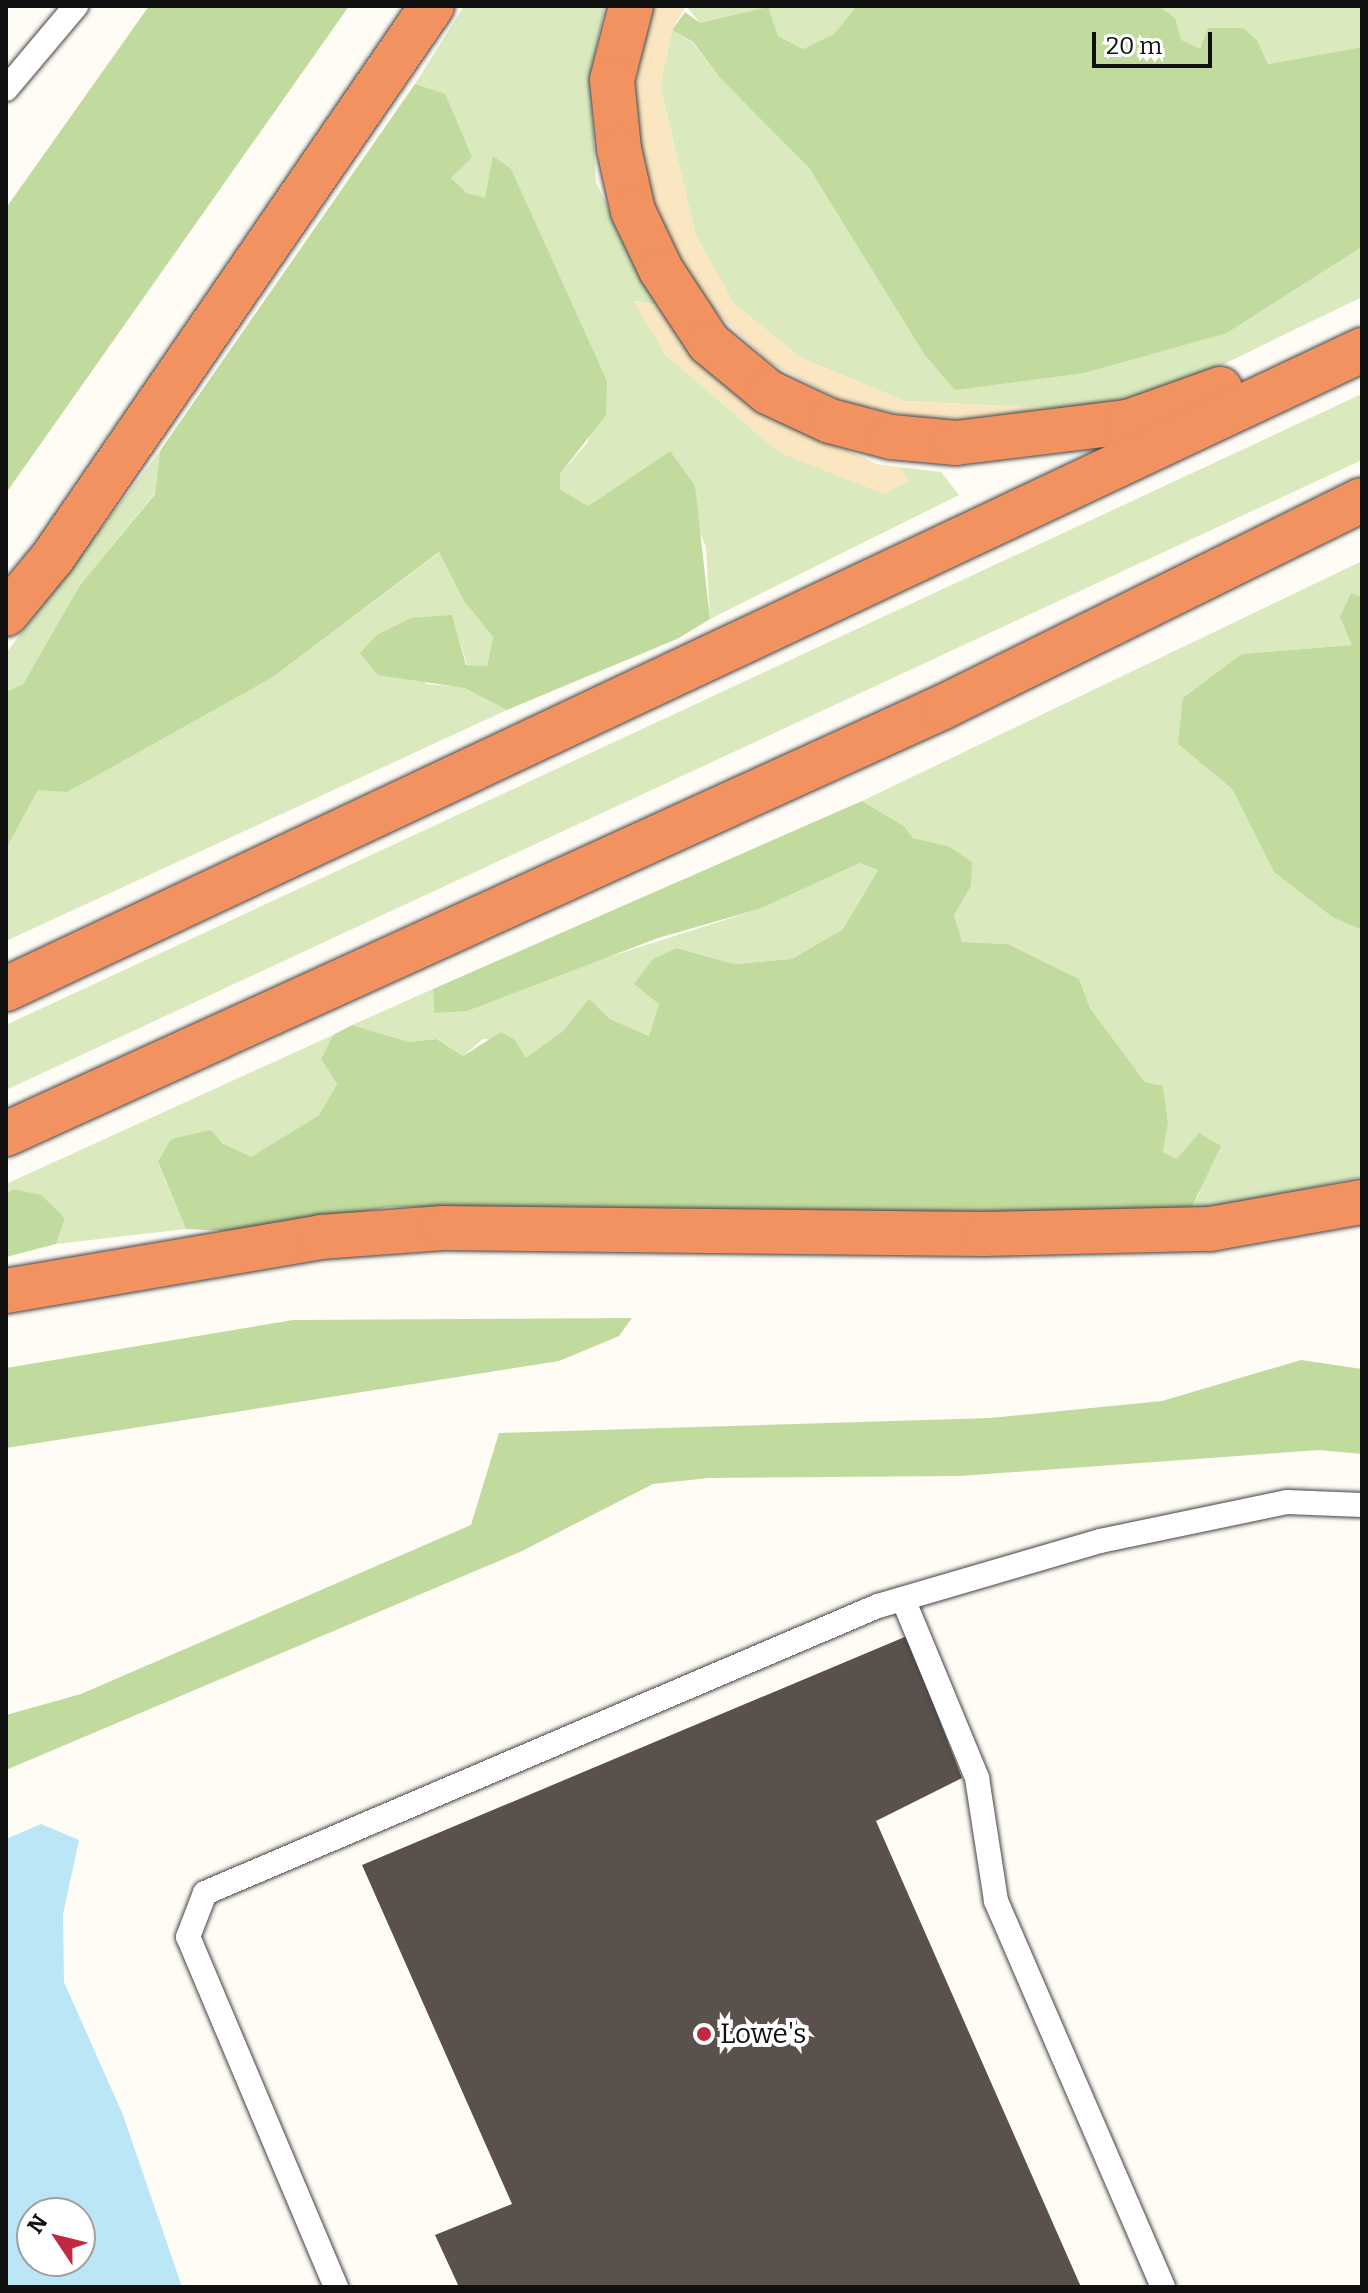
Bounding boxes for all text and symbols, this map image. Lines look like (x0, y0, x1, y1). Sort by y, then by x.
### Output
scale bar (1096, 16, 1216, 66)
text: 20 m (1106, 32, 1162, 60)
place label: Lowe's (720, 2017, 806, 2051)
marker: Lowe's (695, 2025, 713, 2043)
north arrow (16, 2197, 96, 2277)
text: N (22, 2209, 53, 2239)

